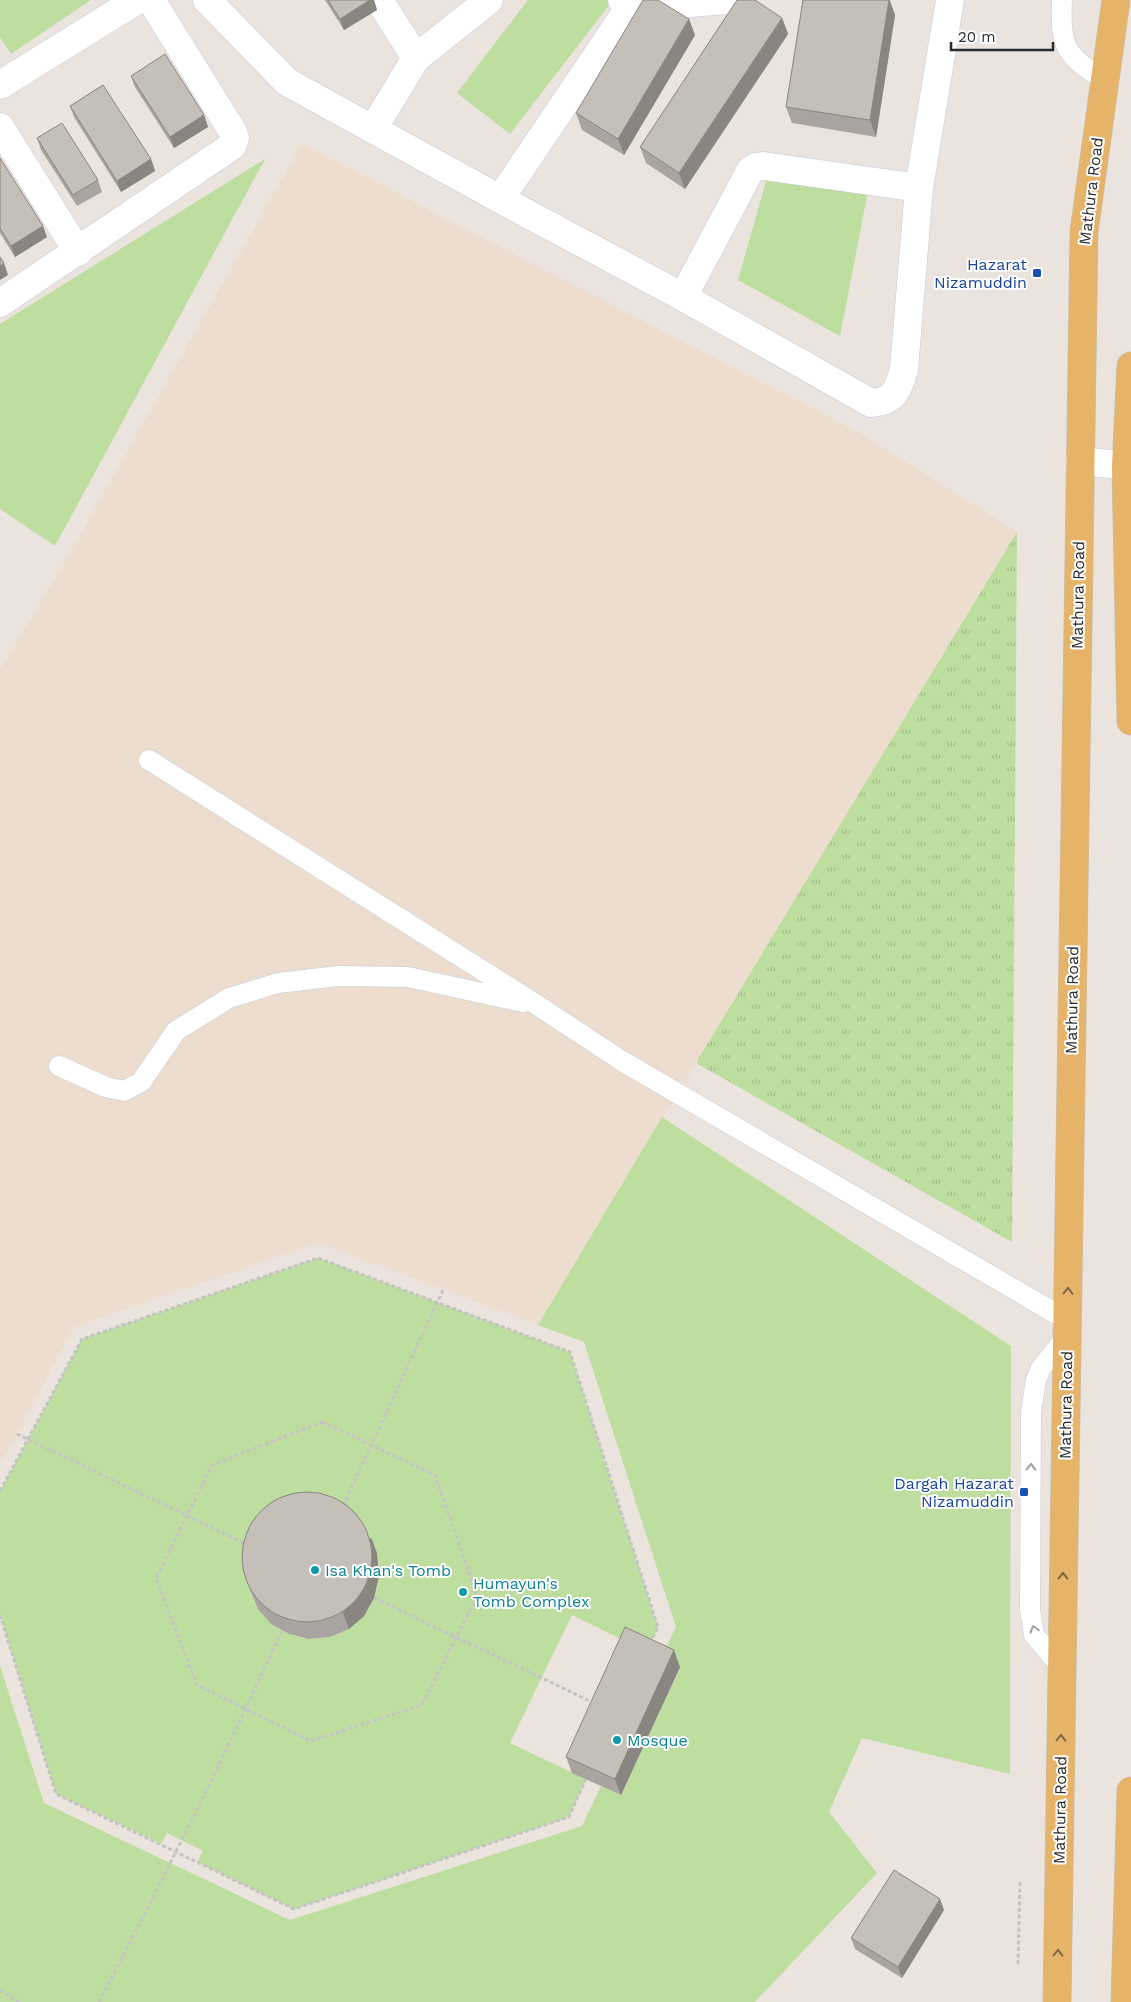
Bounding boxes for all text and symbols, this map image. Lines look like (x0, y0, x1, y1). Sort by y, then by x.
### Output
scale bar (951, 20, 1054, 52)
text: 20 m (958, 28, 996, 46)
street label: Mathura Road (1075, 136, 1107, 246)
place label: Hazarat Nizamuddin (934, 255, 1027, 292)
marker: Hazarat Nizamuddin (1031, 267, 1043, 279)
street label: Mathura Road (1068, 541, 1088, 649)
street label: Mathura Road (1062, 946, 1082, 1054)
one-way arrow (1062, 1287, 1073, 1295)
street label: Mathura Road (1056, 1351, 1076, 1459)
one-way arrow (1026, 1463, 1036, 1470)
place label: Dargah Hazarat Nizamuddin (894, 1474, 1014, 1511)
marker: Dargah Hazarat Nizamuddin (1018, 1486, 1030, 1498)
place label: Isa Khan's Tomb (325, 1561, 451, 1580)
marker: Isa Khan's Tomb (309, 1564, 321, 1576)
one-way arrow (1058, 1572, 1069, 1580)
place label: Humayun's Tomb Complex (473, 1574, 589, 1611)
marker: Humayun's Tomb Complex (457, 1586, 469, 1598)
one-way arrow (1029, 1625, 1040, 1633)
place label: Mosque (627, 1731, 688, 1750)
marker: Mosque (611, 1734, 623, 1746)
one-way arrow (1056, 1734, 1066, 1742)
street label: Mathura Road (1050, 1756, 1070, 1864)
one-way arrow (1053, 1949, 1063, 1957)

